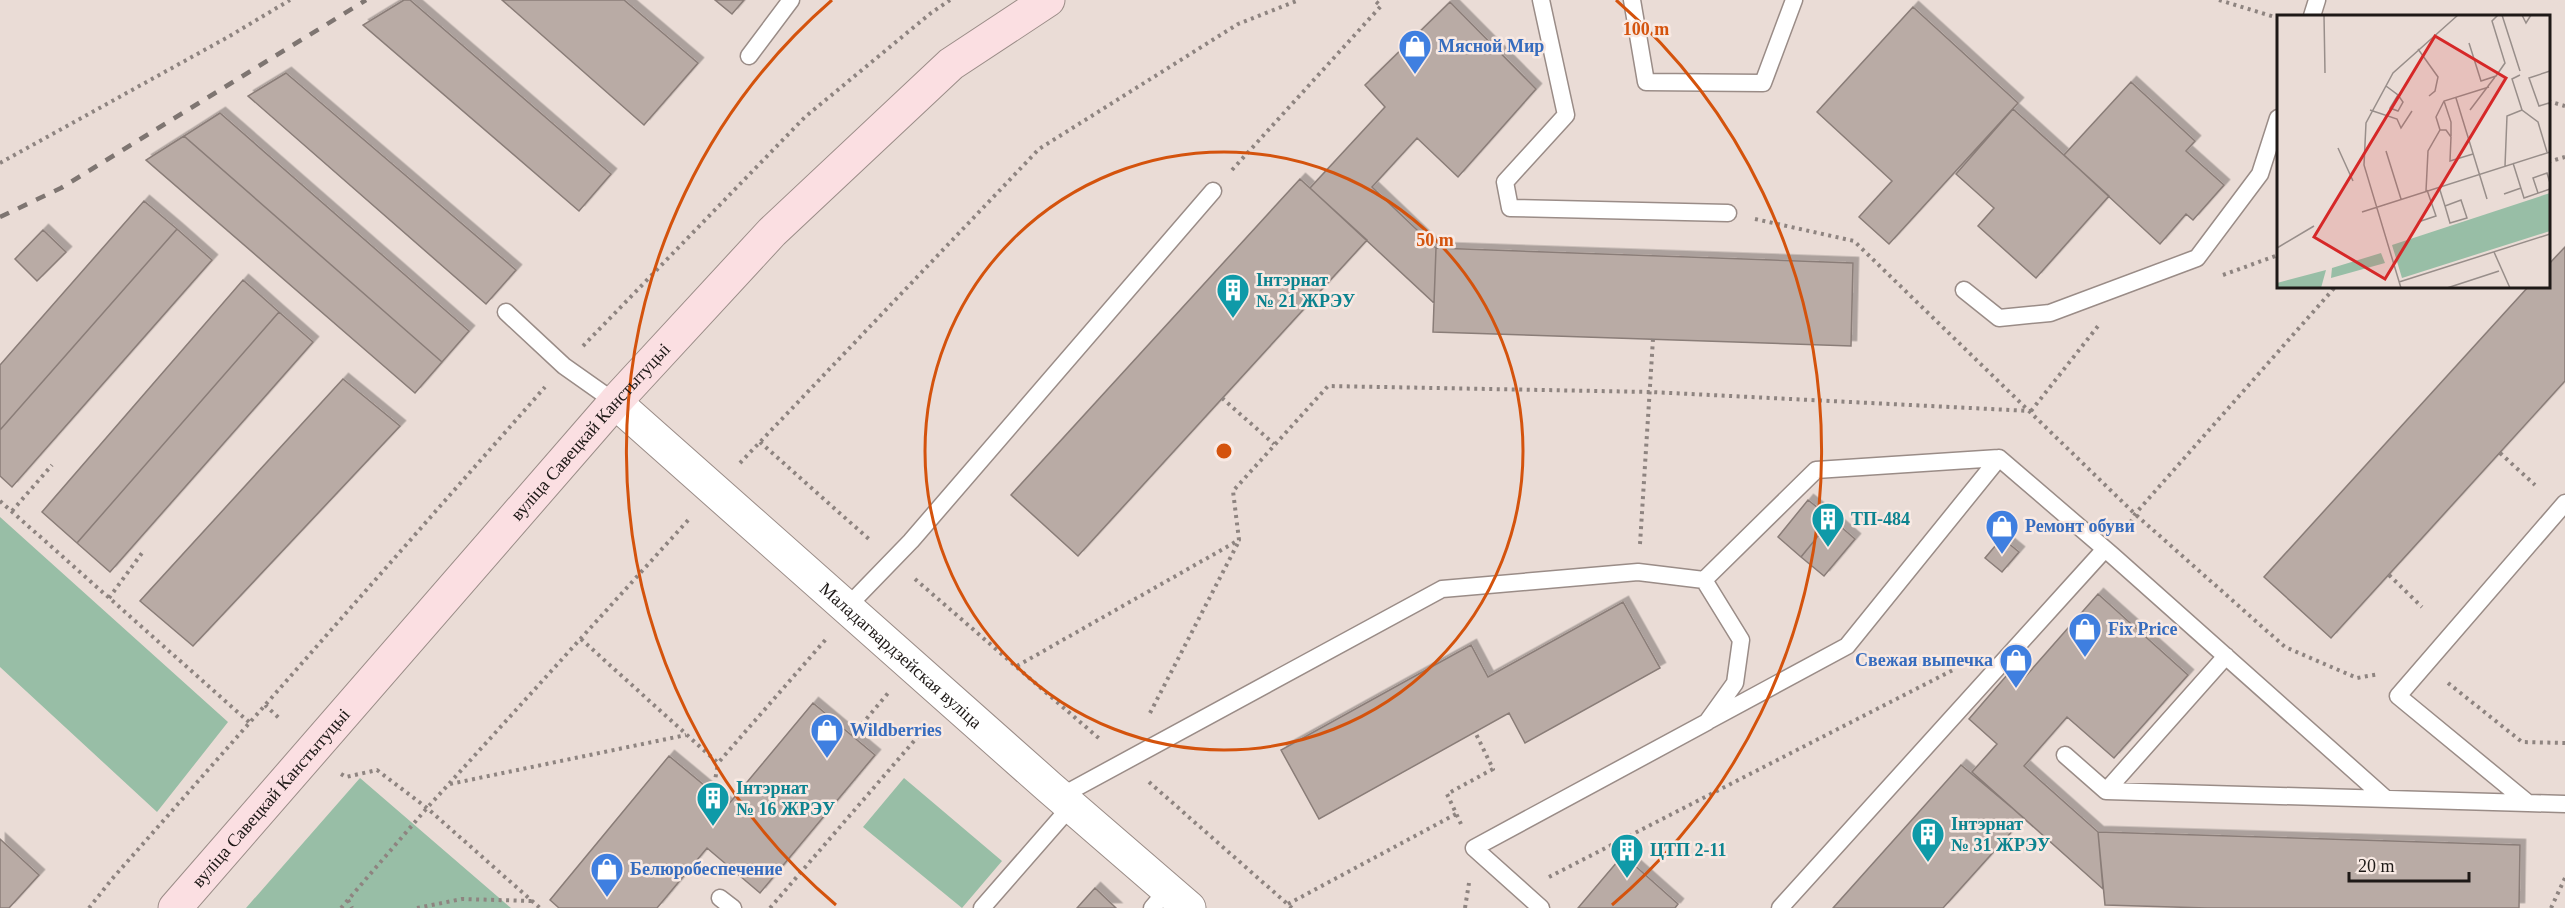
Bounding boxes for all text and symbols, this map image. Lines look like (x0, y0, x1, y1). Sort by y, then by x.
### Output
inset map (2277, 15, 2550, 288)
text: 100 m (1623, 19, 1669, 39)
shop icon: Мясной Мир (1397, 28, 1433, 75)
place label: Мясной Мир (1438, 36, 1544, 56)
text: 50 m (1416, 230, 1454, 250)
place label: Інтэрнат № 21 ЖРЭУ (1256, 270, 1355, 311)
building icon: Інтэрнат № 21 ЖРЭУ (1215, 272, 1251, 319)
street label: вуліца Савецкай Канстытуцыі (507, 339, 674, 524)
centre of rings (1214, 441, 1234, 461)
building icon: ТП-484 (1810, 501, 1846, 548)
shop icon: Ремонт обуви (1984, 508, 2020, 555)
place label: ТП-484 (1851, 509, 1910, 529)
place label: Ремонт обуви (2025, 516, 2135, 536)
street label: Маладагвардзейская вуліца (816, 578, 986, 733)
shop icon: Fix Price (2067, 611, 2103, 658)
place label: Fix Price (2108, 619, 2177, 639)
shop icon: Свежая выпечка (1998, 642, 2034, 689)
place label: Свежая выпечка (1855, 650, 1993, 670)
street label: вуліца Савецкай Канстытуцыі (188, 705, 354, 891)
shop icon: Wildberries (809, 712, 845, 759)
place label: Wildberries (850, 720, 942, 740)
place label: Інтэрнат № 16 ЖРЭУ (736, 778, 835, 819)
building icon: Інтэрнат № 16 ЖРЭУ (695, 780, 731, 827)
place label: Інтэрнат № 31 ЖРЭУ (1951, 814, 2050, 855)
building icon: Інтэрнат № 31 ЖРЭУ (1910, 816, 1946, 863)
building icon: ЦТП 2-11 (1609, 832, 1645, 879)
place label: ЦТП 2-11 (1650, 840, 1727, 860)
scale bar (2349, 845, 2469, 883)
shop icon: Белюробеспечение (589, 851, 625, 898)
text: 20 m (2358, 856, 2395, 876)
place label: Белюробеспечение (630, 859, 783, 879)

